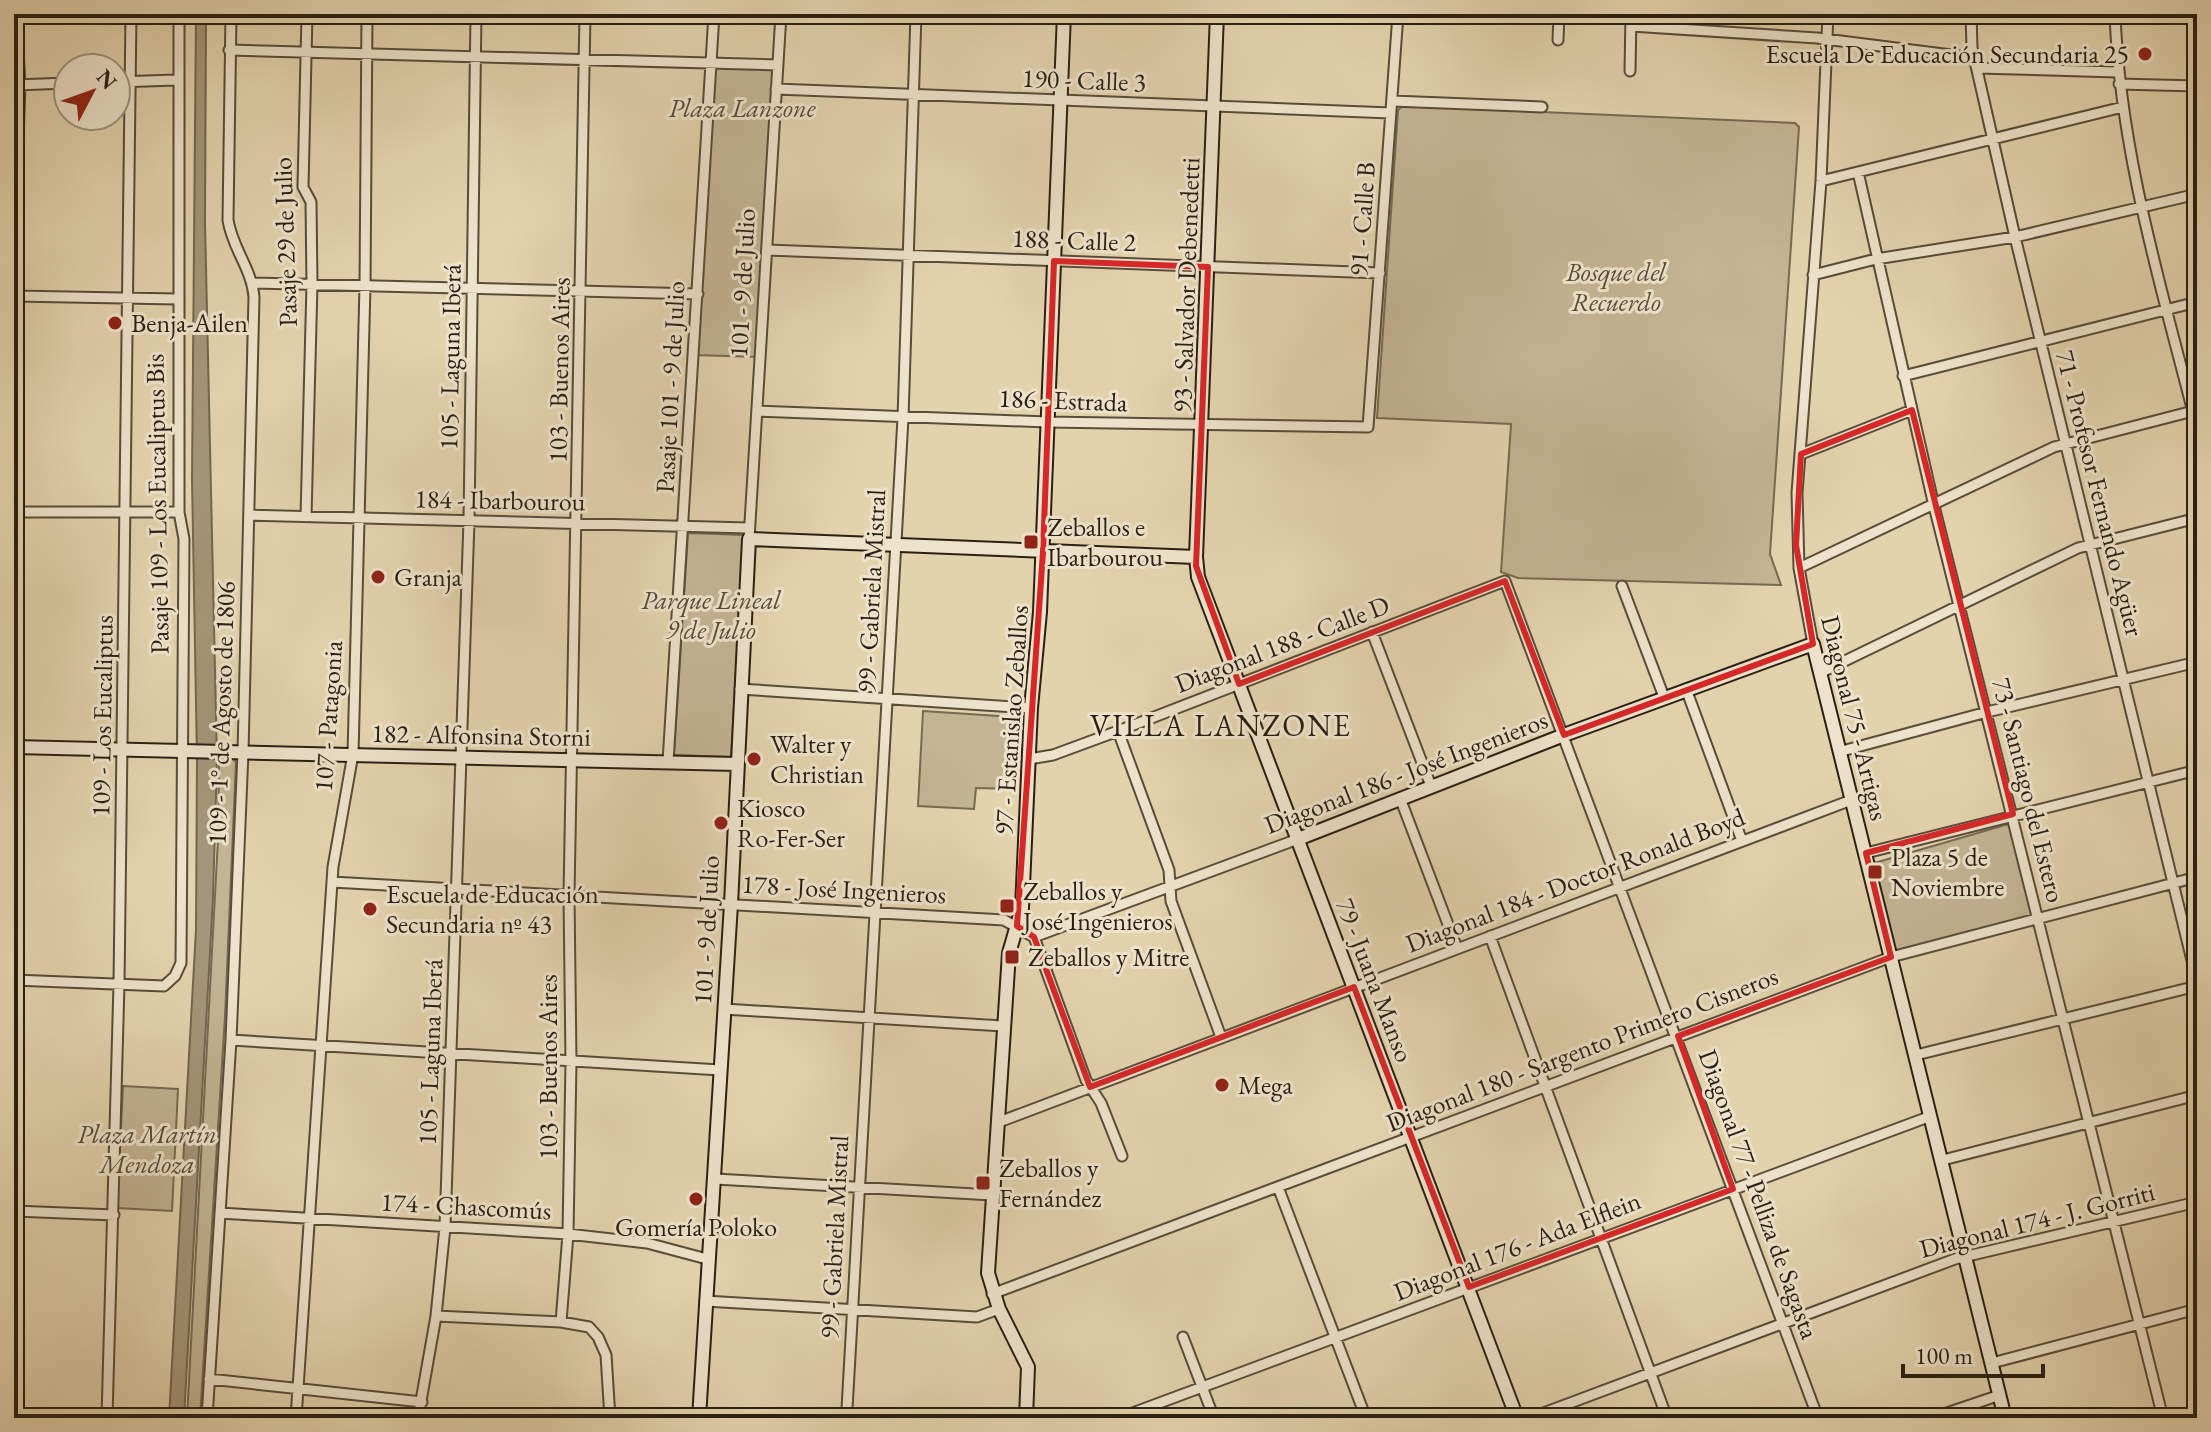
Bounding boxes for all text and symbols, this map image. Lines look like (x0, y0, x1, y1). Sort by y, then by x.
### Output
place label: Escuela De Educación Secundaria 25 (1765, 37, 2129, 71)
marker: Escuela De Educación Secundaria 25 (2136, 45, 2154, 63)
north arrow (52, 52, 132, 132)
street label: 190 - Calle 3 (1021, 61, 1147, 99)
text: N (90, 63, 124, 96)
park label: Plaza Lanzone (668, 91, 817, 125)
street label: Pasaje 29 de Julio (265, 157, 305, 327)
street label: 93 - Salvador Debenedetti (1165, 157, 1207, 413)
street label: 91 - Calle B (1341, 161, 1383, 277)
street label: 101 - 9 de Julio (721, 208, 763, 358)
street label: 188 - Calle 2 (1011, 221, 1137, 259)
park label: Bosque del Recuerdo (1565, 255, 1667, 319)
street label: 105 - Laguna Iberá (431, 263, 469, 450)
street label: 103 - Buenos Aires (540, 277, 578, 463)
street label: Pasaje 101 - 9 de Julio (647, 280, 693, 494)
place label: Benja-Ailen (131, 306, 248, 340)
marker: Benja-Ailen (106, 314, 124, 332)
street label: 71 - Profesor Fernando Agüer (2048, 346, 2152, 640)
street label: Pasaje 109 - Los Eucaliptus Bis (137, 354, 177, 654)
street label: 186 - Estrada (998, 381, 1129, 419)
street label: 184 - Ibarbourou (414, 482, 586, 518)
street label: 99 - Gabriela Mistral (849, 488, 893, 694)
place label: Zeballos e Ibarbourou (1047, 510, 1163, 574)
marker: Zeballos e Ibarbourou (1022, 533, 1040, 551)
place label: Granja (394, 560, 463, 594)
marker: Granja (369, 568, 387, 586)
street label: 109 - 1° de Agosto de 1806 (199, 581, 243, 845)
park label: Parque Lineal 9 de Julio (641, 583, 781, 647)
street label: Diagonal 188 - Calle D (1170, 587, 1394, 701)
street label: 97 - Estanislao Zeballos (986, 604, 1036, 836)
street label: Diagonal 75 - Artigas (1813, 612, 1897, 824)
street label: 109 - Los Eucaliptus (83, 615, 121, 817)
street label: 107 - Patagonia (306, 639, 350, 793)
street label: 73 - Santiago del Estero (1985, 674, 2073, 906)
street label: Diagonal 186 - José Ingenieros (1260, 702, 1552, 842)
district label: VILLA LANZONE (1090, 706, 1352, 745)
street label: 182 - Alfonsina Storni (371, 716, 591, 754)
place label: Walter y Christian (770, 727, 864, 791)
marker: Walter y Christian (745, 750, 763, 768)
place label: Kiosco Ro-Fer-Ser (737, 791, 845, 855)
street label: Diagonal 184 - Doctor Ronald Boyd (1401, 799, 1750, 960)
marker: Kiosco Ro-Fer-Ser (712, 814, 730, 832)
place label: Plaza 5 de Noviembre (1891, 840, 2004, 904)
street label: 101 - 9 de Julio (685, 855, 727, 1005)
marker: Plaza 5 de Noviembre (1866, 863, 1884, 881)
street label: 178 - José Ingenieros (741, 867, 947, 911)
place label: Zeballos y José Ingenieros (1021, 874, 1173, 938)
place label: Escuela de Educación Secundaria nº 43 (386, 877, 599, 941)
street label: 79 - Juana Manso (1328, 893, 1422, 1067)
marker: Zeballos y José Ingenieros (998, 897, 1016, 915)
marker: Escuela de Educación Secundaria nº 43 (361, 900, 379, 918)
place label: Zeballos y Mitre (1028, 940, 1189, 974)
marker: Zeballos y Mitre (1003, 948, 1021, 966)
street label: 105 - Laguna Iberá (410, 958, 450, 1146)
street label: Diagonal 180 - Sargento Primero Cisneros (1381, 958, 1783, 1140)
street label: 103 - Buenos Aires (531, 974, 565, 1160)
street label: Diagonal 77 - Pelliza de Sagasta (1691, 1045, 1827, 1344)
place label: Mega (1238, 1068, 1293, 1102)
marker: Mega (1213, 1076, 1231, 1094)
park label: Plaza Martín Mendoza (77, 1117, 217, 1181)
street label: 99 - Gabriela Mistral (812, 1134, 856, 1340)
place label: Zeballos y Fernández (999, 1151, 1101, 1215)
marker: Zeballos y Fernández (974, 1174, 992, 1192)
street label: Diagonal 174 - J. Gorriti (1916, 1174, 2158, 1266)
street label: Diagonal 176 - Ada Elflein (1389, 1183, 1646, 1309)
street label: 174 - Chascomús (380, 1185, 552, 1227)
marker: Gomería Poloko (687, 1190, 705, 1208)
place label: Gomería Poloko (615, 1210, 777, 1244)
scale bar (1903, 1328, 2043, 1378)
text: 100 m (1915, 1340, 1973, 1371)

